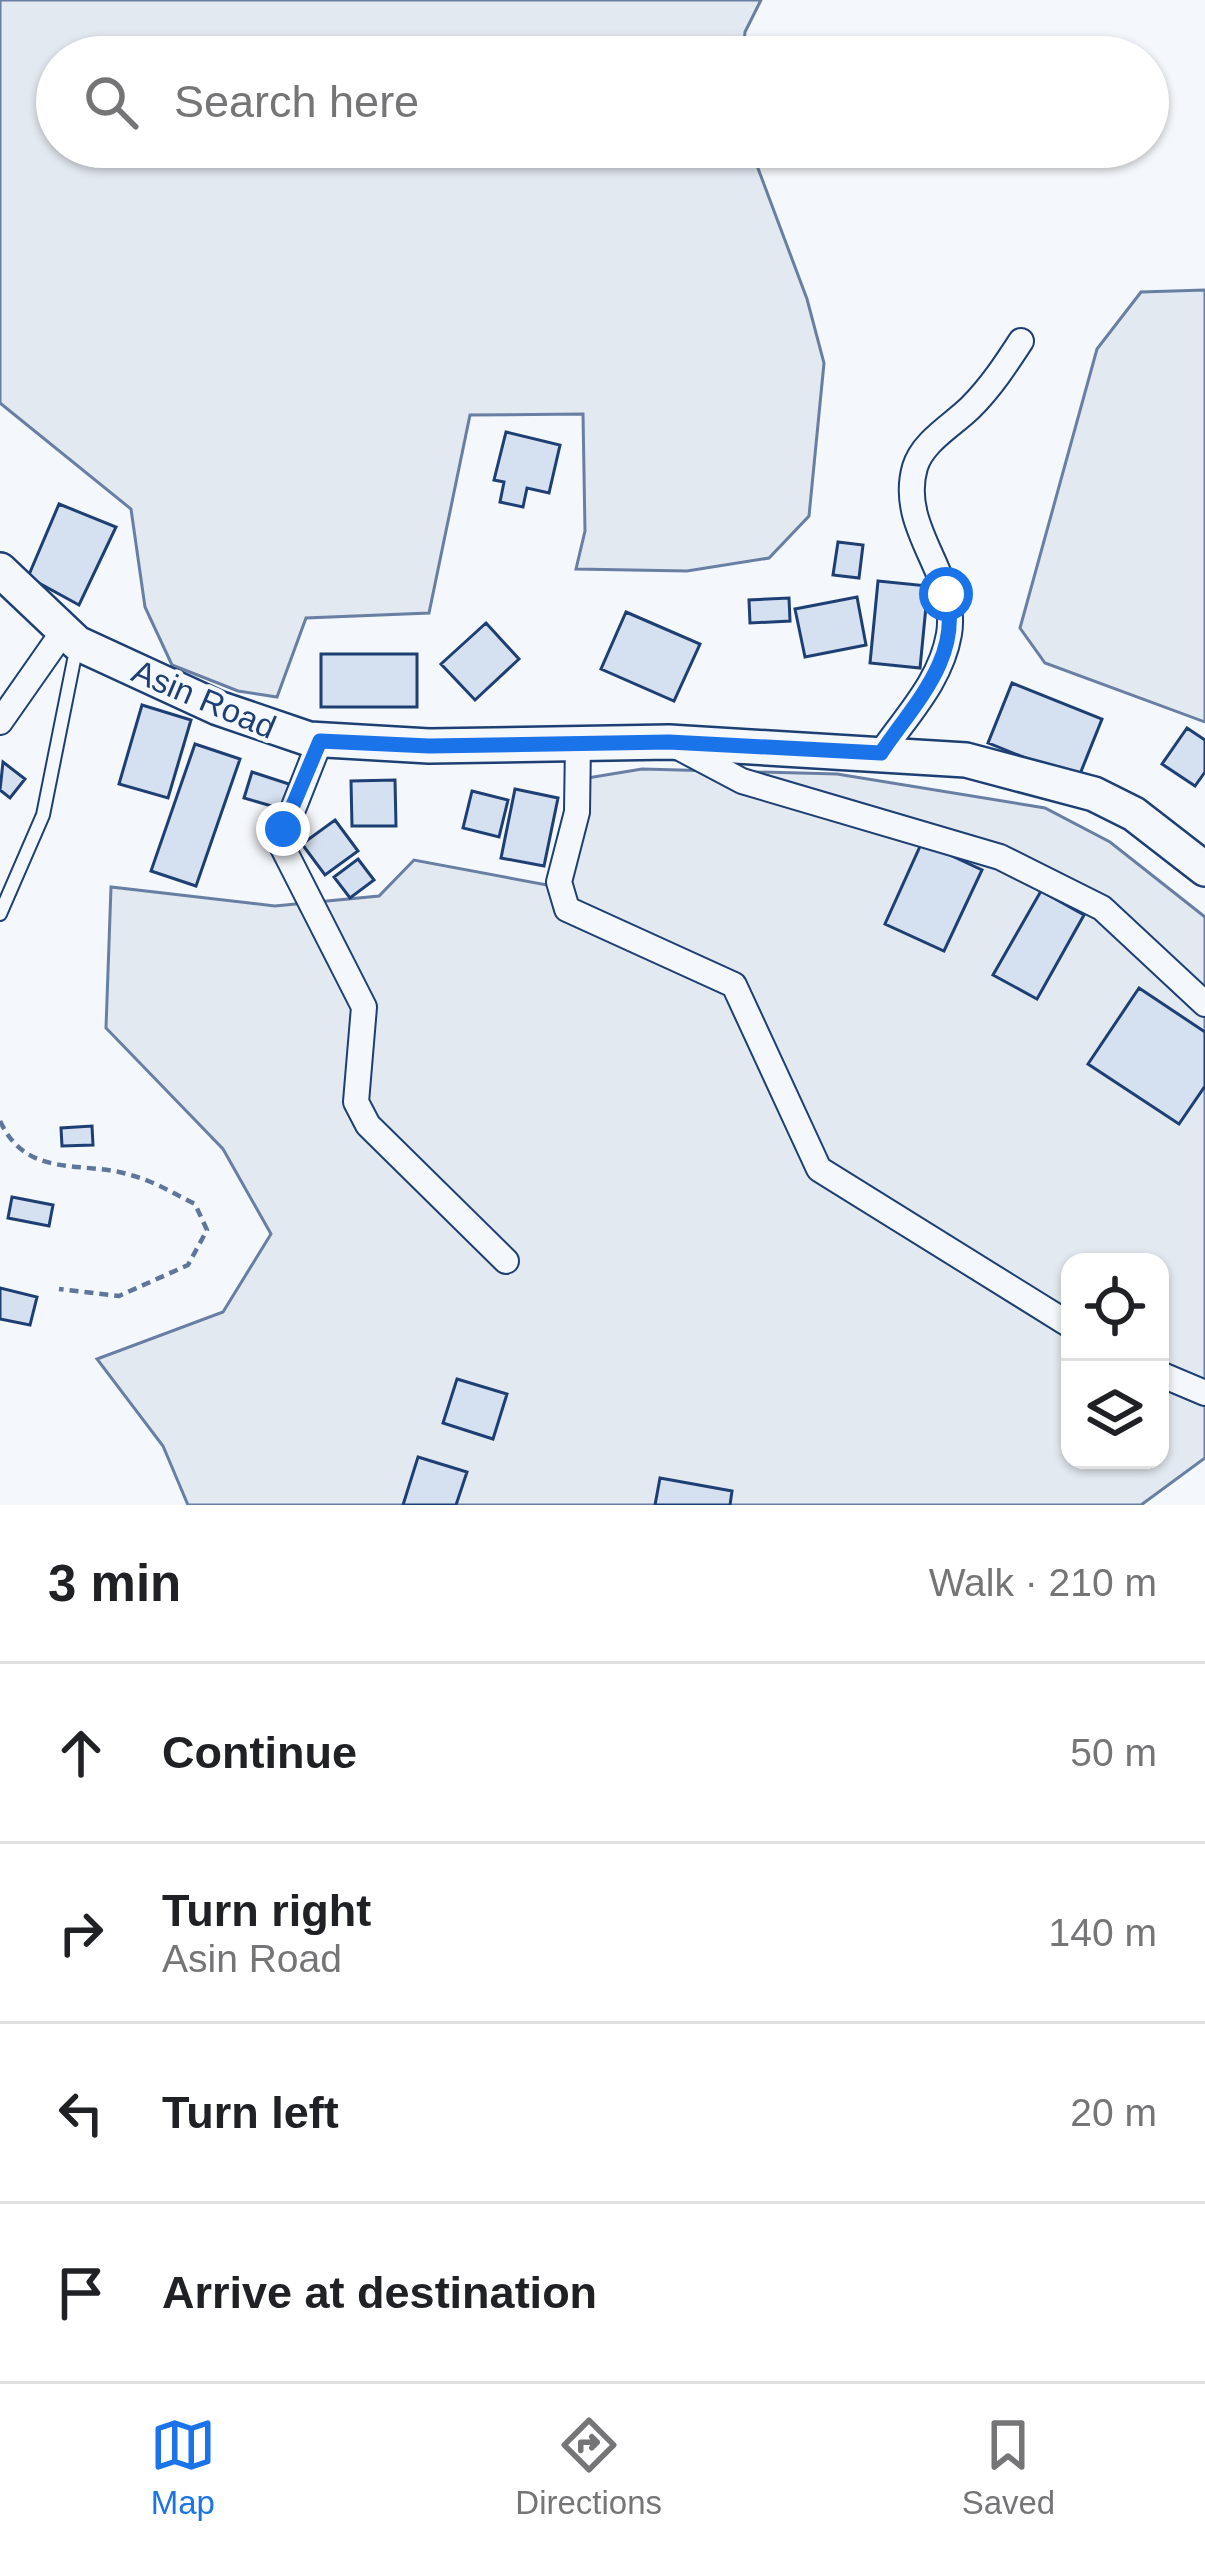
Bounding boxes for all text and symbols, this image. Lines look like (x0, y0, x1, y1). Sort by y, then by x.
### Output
search box (36, 36, 1169, 168)
icon: search (78, 69, 144, 135)
text: Search here (174, 76, 419, 127)
route start (919, 567, 973, 621)
street label: Asin Road (127, 652, 281, 746)
route end (256, 802, 310, 856)
map controls (1061, 1253, 1169, 1469)
button: locate (1061, 1253, 1169, 1361)
button: layers (1061, 1361, 1169, 1469)
text: 3 min (48, 1555, 181, 1612)
text: Walk · 210 m (929, 1561, 1157, 1604)
icon: ahead (48, 1720, 114, 1786)
text: Continue (162, 1727, 357, 1778)
text: 50 m (1070, 1731, 1157, 1774)
text: Turn right (162, 1885, 371, 1936)
icon: right (48, 1900, 114, 1966)
text: 140 m (1049, 1911, 1157, 1954)
text: Asin Road (162, 1937, 342, 1980)
icon: left (48, 2080, 114, 2146)
text: Turn left (162, 2087, 339, 2138)
text: 20 m (1070, 2091, 1157, 2134)
icon: arrive (48, 2260, 114, 2326)
text: Arrive at destination (162, 2267, 597, 2318)
tab: Map (150, 2412, 216, 2522)
tab: Directions (515, 2412, 662, 2522)
tab: Saved (962, 2412, 1055, 2522)

